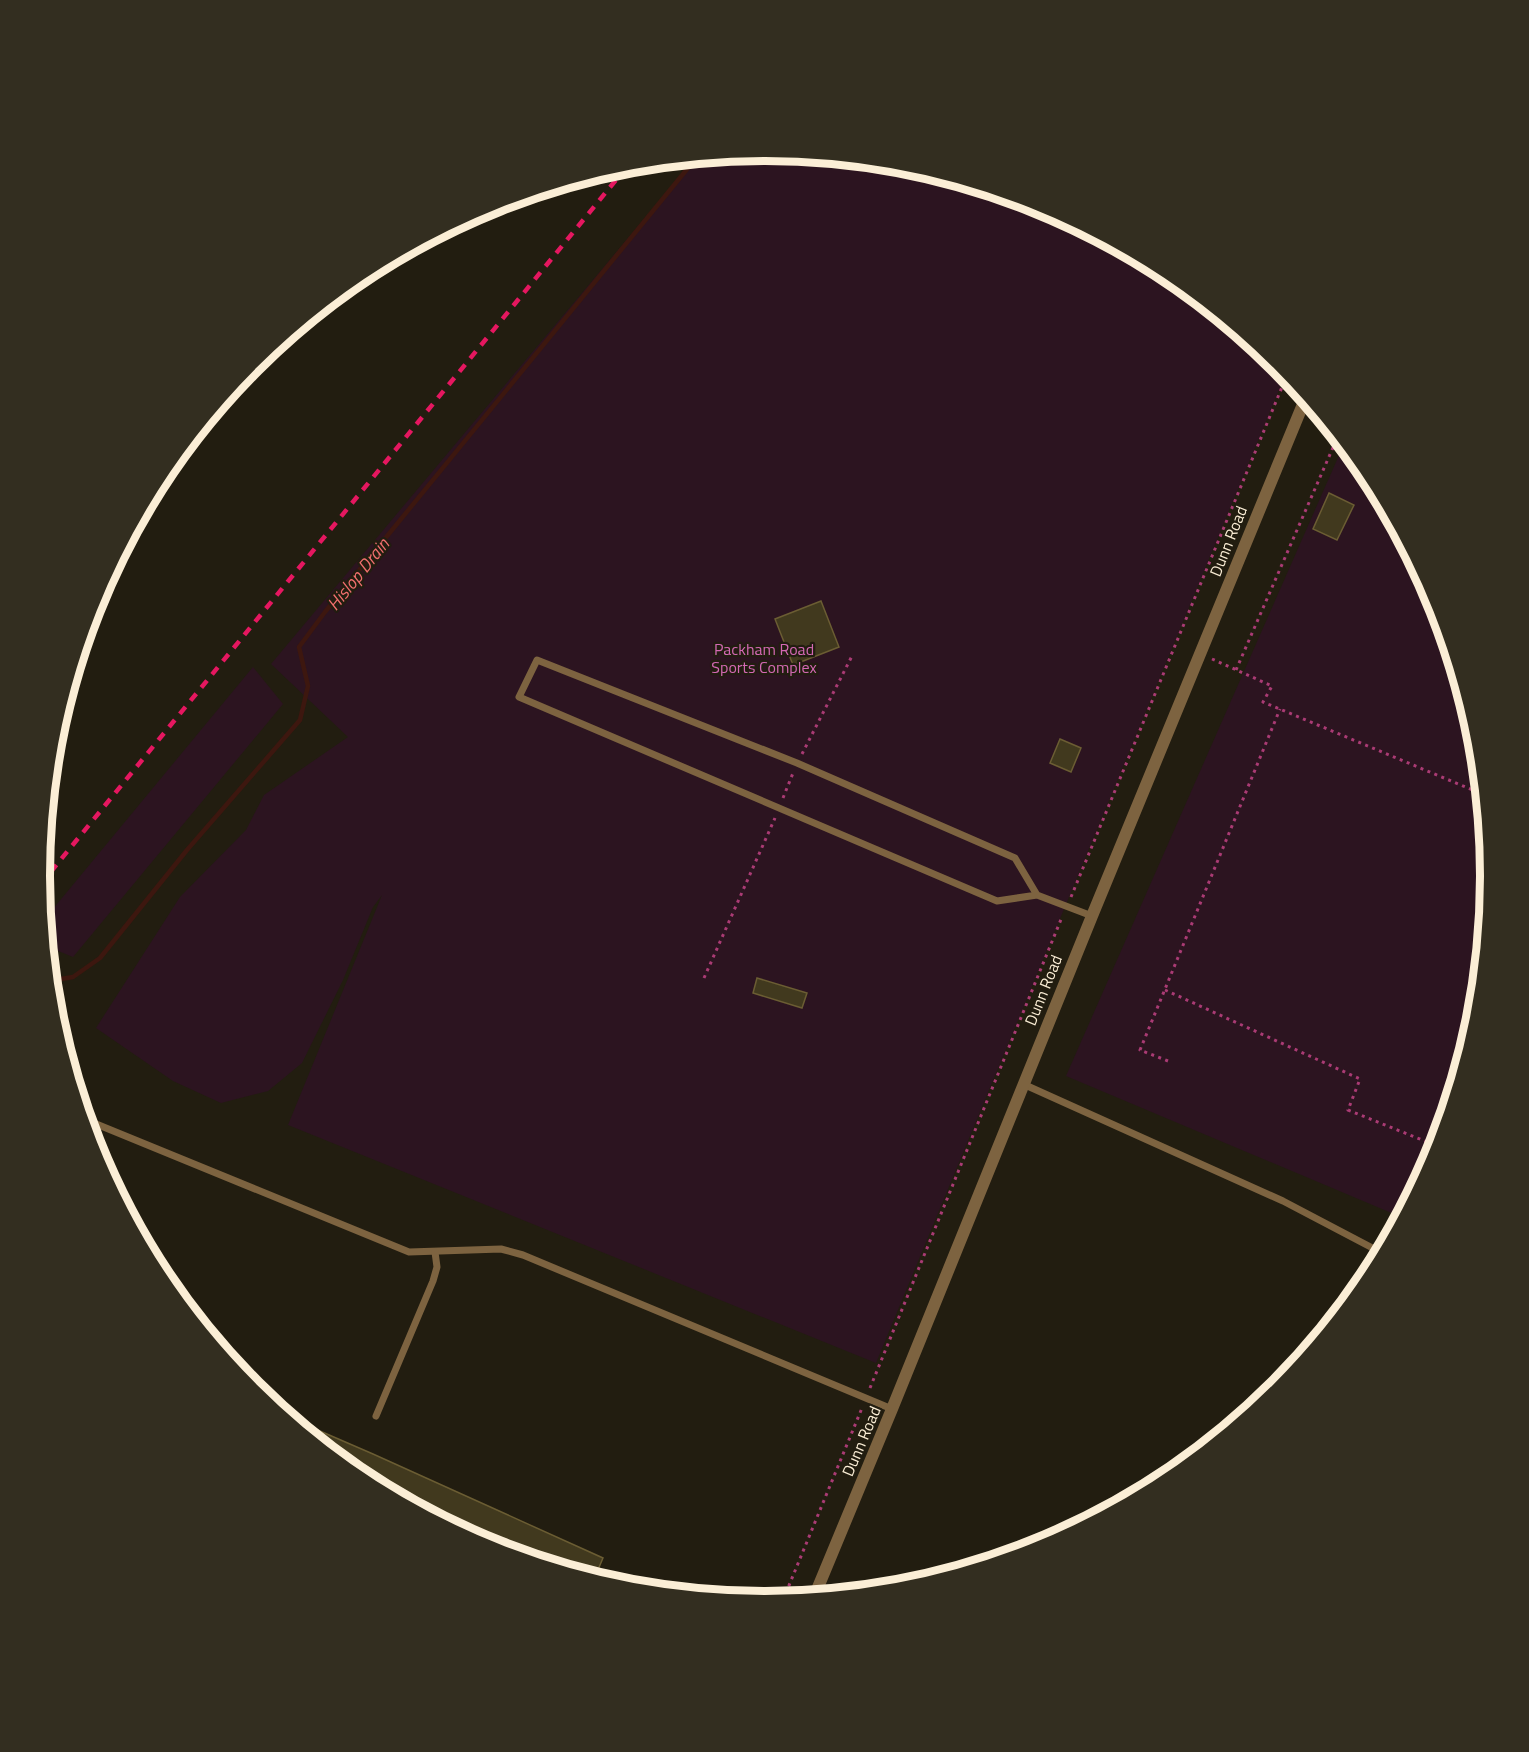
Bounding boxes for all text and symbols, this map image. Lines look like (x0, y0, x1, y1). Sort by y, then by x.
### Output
street label: Dunn Road (1203, 502, 1253, 580)
water label: Hislop Drain (320, 531, 396, 616)
park label: Packham Road Sports Complex (711, 637, 817, 679)
street label: Dunn Road (1018, 951, 1068, 1029)
street label: Dunn Road (835, 1402, 887, 1480)

